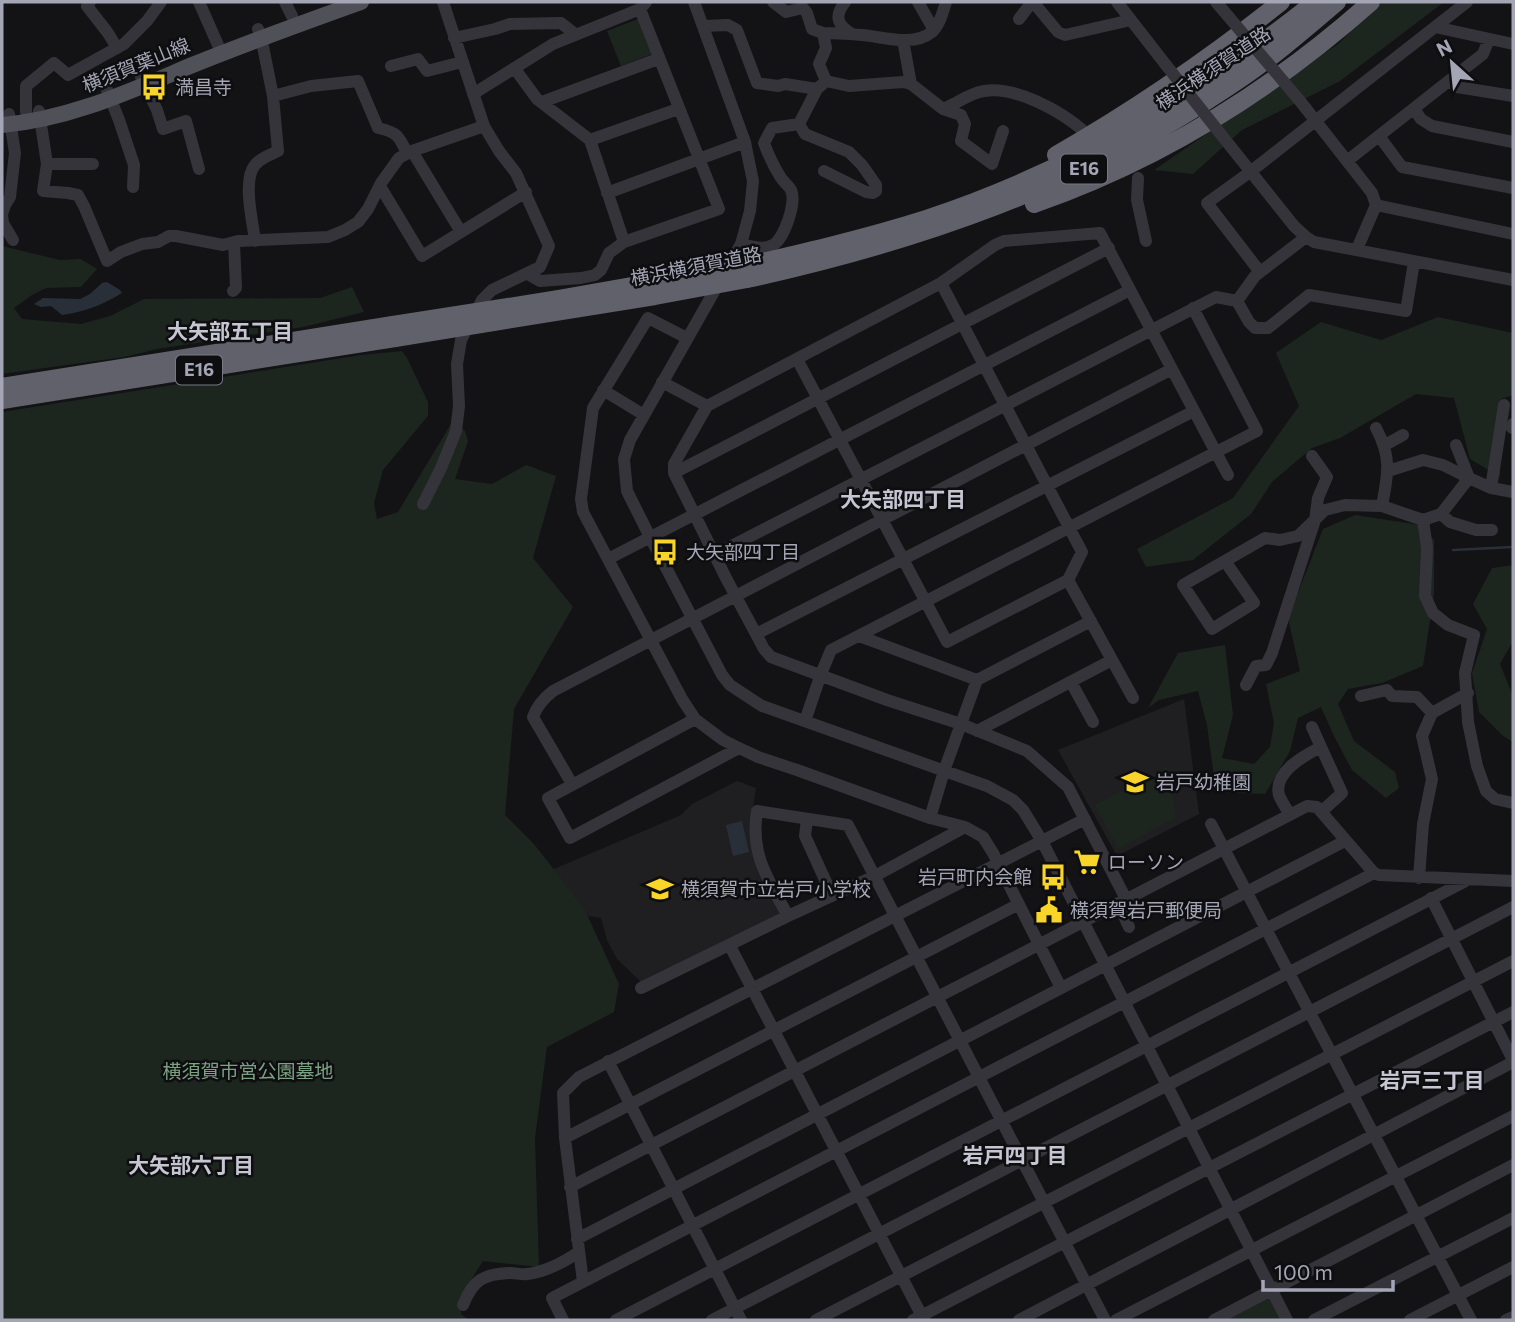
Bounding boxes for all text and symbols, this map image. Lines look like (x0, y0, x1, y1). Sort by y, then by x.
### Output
street label: 横浜横須賀道路 (1151, 21, 1274, 114)
north arrow (1417, 28, 1487, 98)
street label: 横須賀葉山線 (79, 33, 193, 97)
text: N (1432, 34, 1456, 61)
bus stop icon: 満昌寺 (139, 72, 169, 102)
place label: 満昌寺 (175, 75, 232, 98)
road number: E16 (1061, 154, 1107, 184)
street label: 横浜横須賀道路 (628, 242, 763, 289)
district label: 大矢部五丁目 (167, 318, 293, 343)
road number: E16 (176, 356, 222, 384)
district label: 大矢部四丁目 (840, 486, 966, 511)
bus stop icon: 大矢部四丁目 (650, 537, 680, 567)
place label: 大矢部四丁目 (686, 540, 800, 563)
school or university icon: 岩戸幼稚園 (1120, 767, 1150, 797)
place label: 岩戸幼稚園 (1156, 770, 1251, 793)
supermarket icon: ローソン (1072, 847, 1102, 877)
place label: ローソン (1108, 850, 1184, 873)
bus stop icon: 岩戸町内会館 (1038, 862, 1068, 892)
place label: 岩戸町内会館 (918, 865, 1032, 888)
school or university icon: 横須賀市立岩戸小学校 (645, 874, 675, 904)
place label: 横須賀市立岩戸小学校 (681, 877, 871, 900)
public building icon: 横須賀岩戸郵便局 (1034, 895, 1064, 925)
place label: 横須賀岩戸郵便局 (1070, 898, 1222, 921)
park label: 横須賀市営公園墓地 (162, 1059, 334, 1082)
district label: 岩戸三丁目 (1380, 1067, 1485, 1092)
district label: 岩戸四丁目 (963, 1142, 1068, 1167)
district label: 大矢部六丁目 (128, 1152, 254, 1177)
scale bar (1263, 1248, 1392, 1292)
text: 100 m (1274, 1259, 1333, 1284)

